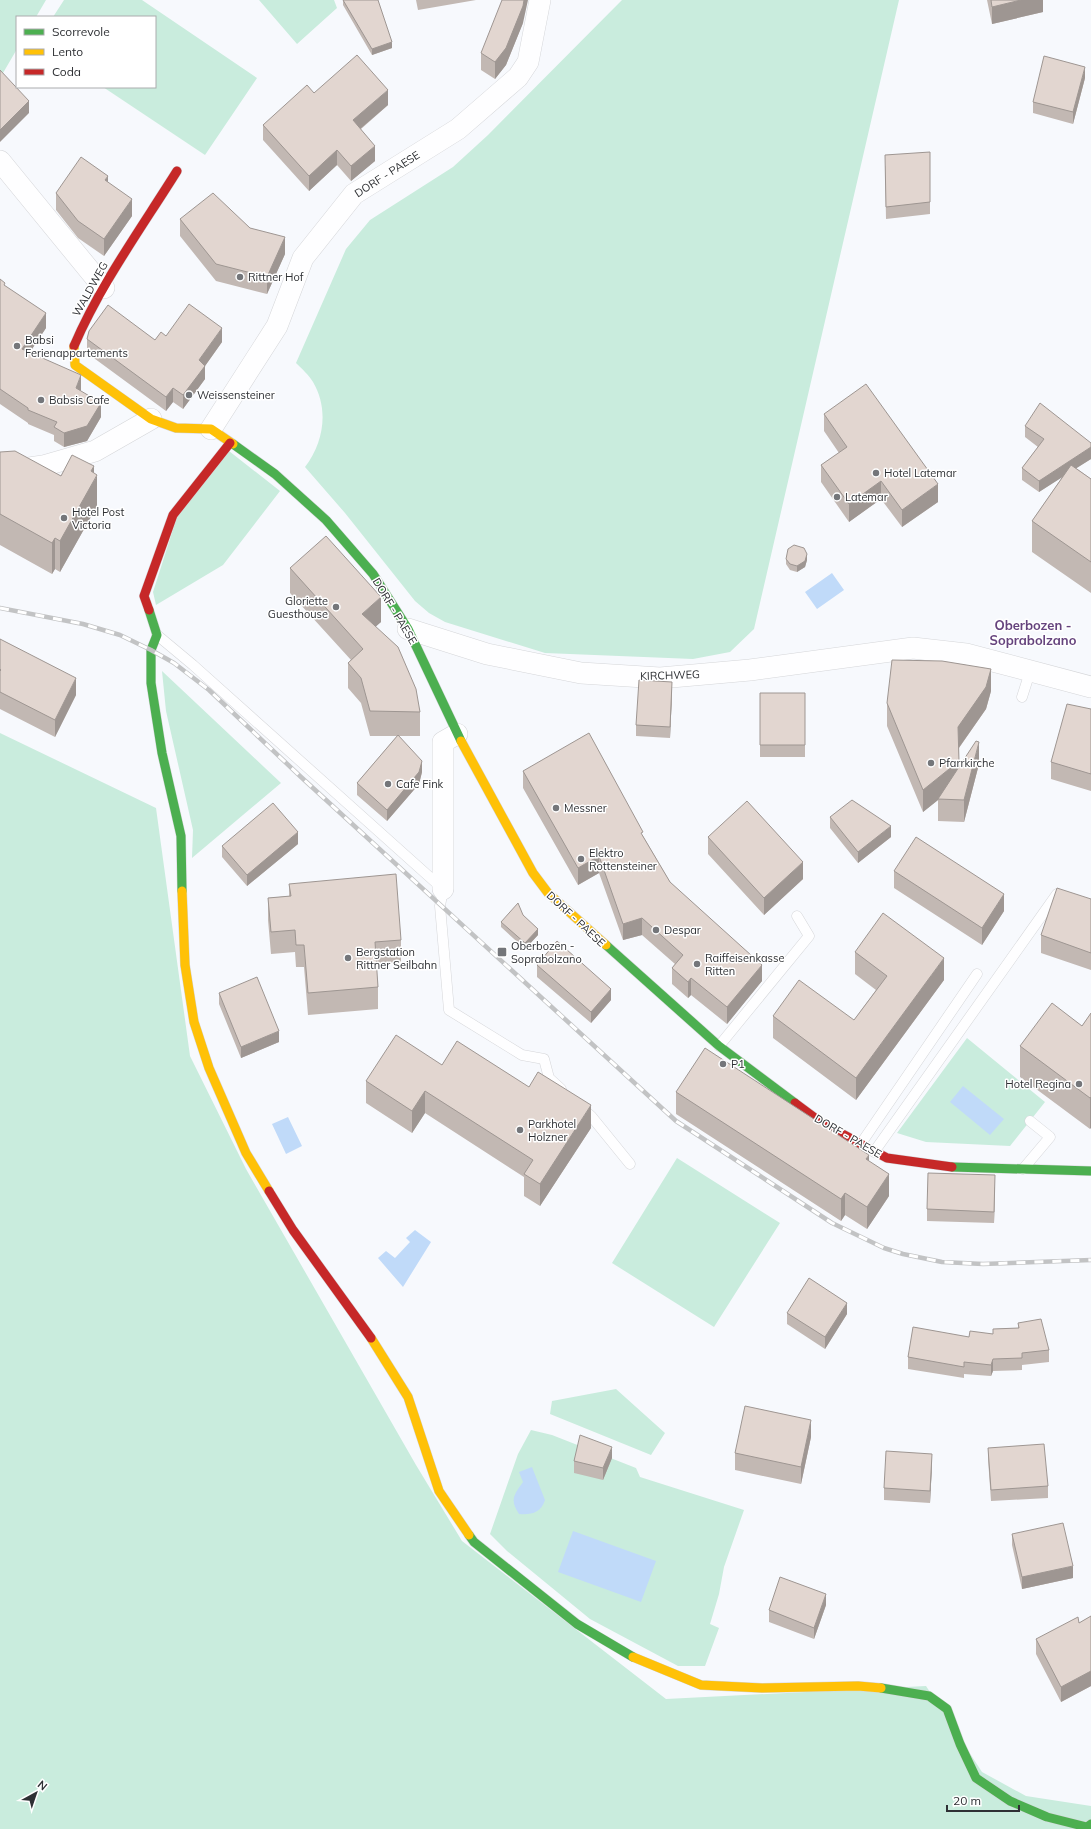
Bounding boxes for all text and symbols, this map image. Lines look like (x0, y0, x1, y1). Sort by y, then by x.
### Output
legend (16, 16, 156, 88)
text: Scorrevole (52, 24, 110, 39)
text: Lento (52, 44, 83, 59)
text: Coda (52, 64, 81, 79)
street label: DORF - PAESE (352, 148, 422, 200)
street label: WALDWEG (69, 259, 111, 319)
place label: Rittner Hof (248, 270, 304, 284)
marker: Rittner Hof (235, 272, 245, 282)
place label: Babsi Ferienappartements (25, 333, 128, 360)
marker: Babsi Ferienappartements (12, 341, 22, 351)
place label: Weissensteiner (197, 388, 275, 402)
marker: Weissensteiner (184, 390, 194, 400)
place label: Babsis Cafe (49, 393, 110, 407)
marker: Babsis Cafe (36, 395, 46, 405)
place label: Hotel Latemar (884, 466, 957, 480)
marker: Hotel Latemar (871, 468, 881, 478)
place label: Latemar (845, 490, 888, 504)
marker: Latemar (832, 492, 842, 502)
place label: Hotel Post Victoria (72, 505, 125, 532)
marker: Hotel Post Victoria (59, 513, 69, 523)
street label: DORF - PAESE (370, 575, 420, 647)
place label: Gloriette Guesthouse (268, 594, 328, 621)
marker: Gloriette Guesthouse (331, 602, 341, 612)
district label: Oberbozen - Soprabolzano (990, 617, 1077, 648)
street label: KIRCHWEG (640, 667, 700, 683)
place label: Pfarrkirche (939, 756, 995, 770)
marker: Pfarrkirche (926, 758, 936, 768)
place label: Cafe Fink (396, 777, 444, 791)
marker: Cafe Fink (383, 779, 393, 789)
place label: Messner (564, 801, 607, 815)
marker: Messner (551, 803, 561, 813)
place label: Elektro Rottensteiner (589, 846, 657, 873)
marker: Elektro Rottensteiner (576, 854, 586, 864)
street label: DORF - PAESE (544, 888, 608, 950)
place label: Despar (664, 923, 701, 937)
marker: Despar (651, 925, 661, 935)
place label: Oberbozen - Soprabolzano (511, 939, 582, 966)
place label: Bergstation Rittner Seilbahn (356, 945, 437, 972)
marker: Oberbozen - Soprabolzano (496, 946, 508, 958)
place label: Raiffeisenkasse Ritten (705, 951, 785, 978)
marker: Bergstation Rittner Seilbahn (343, 953, 353, 963)
marker: Raiffeisenkasse Ritten (692, 959, 702, 969)
place label: P1 (731, 1057, 745, 1071)
marker: P1 (718, 1059, 728, 1069)
place label: Hotel Regina (1005, 1077, 1071, 1091)
marker: Hotel Regina (1074, 1079, 1084, 1089)
street label: DORF - PAESE (812, 1111, 884, 1161)
place label: Parkhotel Holzner (528, 1117, 576, 1144)
marker: Parkhotel Holzner (515, 1125, 525, 1135)
north arrow (16, 1773, 56, 1813)
text: N (35, 1777, 50, 1793)
scale bar (947, 1787, 1019, 1813)
text: 20 m (953, 1793, 981, 1808)

